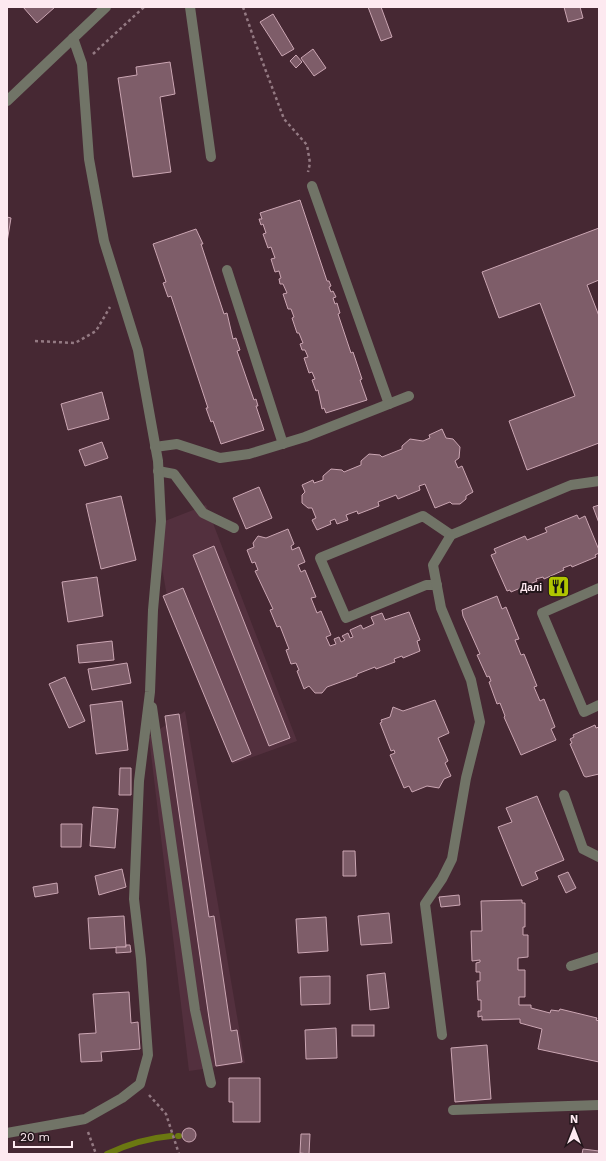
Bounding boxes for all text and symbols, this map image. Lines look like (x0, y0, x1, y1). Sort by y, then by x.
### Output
restaurant icon: Далі (545, 574, 571, 600)
place label: Далі (520, 582, 542, 593)
north arrow (554, 1109, 594, 1149)
text: N (570, 1113, 578, 1126)
scale bar (14, 1123, 72, 1149)
text: 20 m (20, 1130, 50, 1144)

